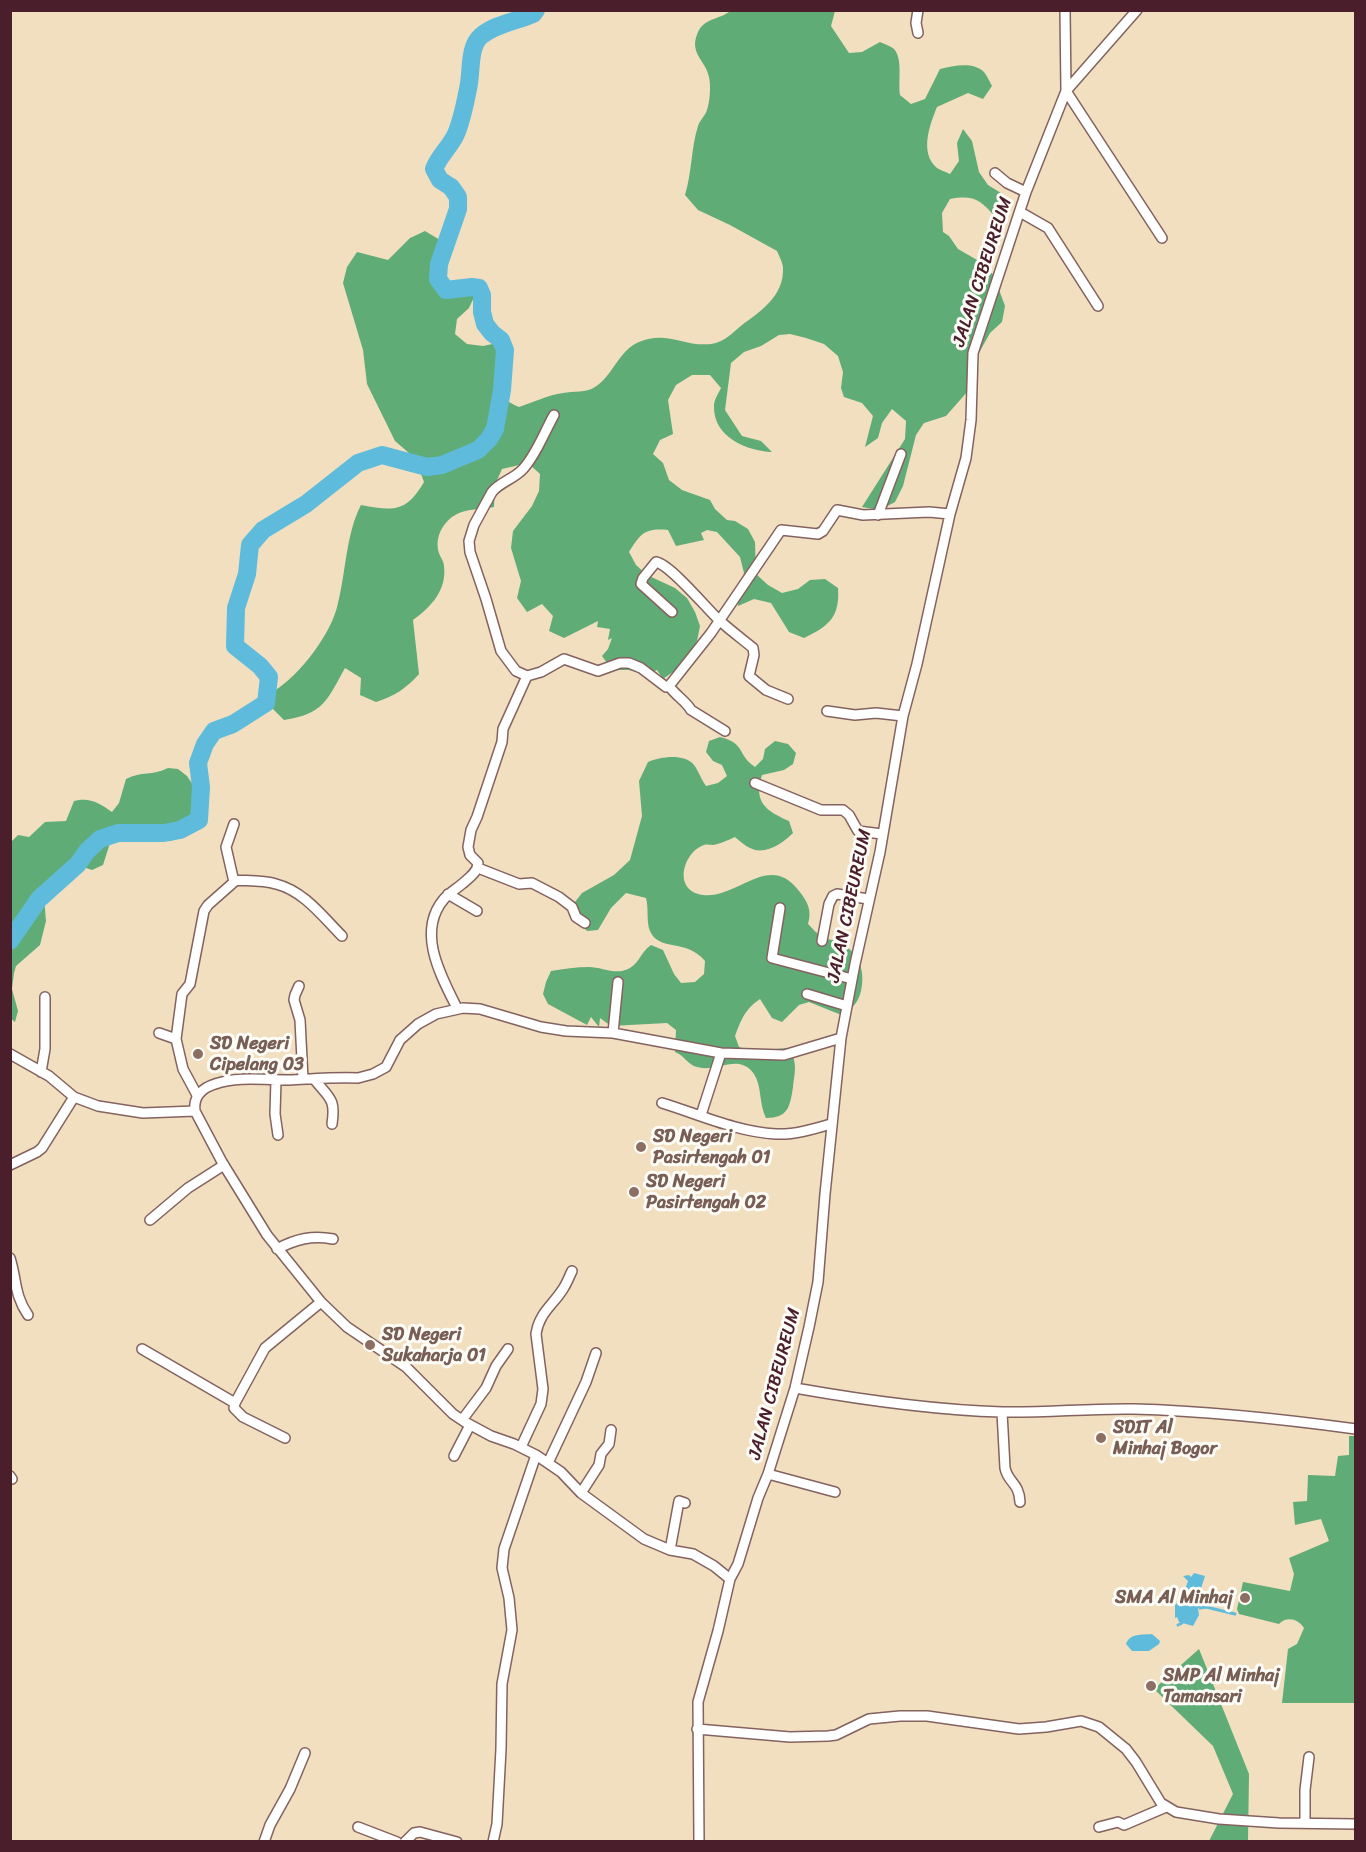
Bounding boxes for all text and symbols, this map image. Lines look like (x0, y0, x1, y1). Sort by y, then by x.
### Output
street label: JALAN CIBEUREUM (949, 194, 1017, 350)
street label: JALAN CIBEUREUM (823, 827, 877, 985)
place label: SD Negeri Cipelang 03 (210, 1033, 304, 1076)
marker: SD Negeri Cipelang 03 (191, 1047, 205, 1061)
place label: SD Negeri Pasirtengah 01 (653, 1126, 771, 1168)
marker: SD Negeri Pasirtengah 01 (634, 1140, 648, 1154)
place label: SD Negeri Pasirtengah 02 (646, 1171, 766, 1214)
marker: SD Negeri Pasirtengah 02 (627, 1185, 641, 1199)
street label: JALAN CIBEUREUM (744, 1306, 806, 1462)
place label: SD Negeri Sukaharja 01 (382, 1324, 486, 1366)
marker: SD Negeri Sukaharja 01 (363, 1338, 377, 1352)
place label: SDIT Al Minhaj Bogor (1113, 1417, 1217, 1460)
marker: SDIT Al Minhaj Bogor (1094, 1431, 1108, 1445)
place label: SMA Al Minhaj (1115, 1587, 1233, 1609)
marker: SMA Al Minhaj (1238, 1591, 1252, 1605)
place label: SMP Al Minhaj Tamansari (1163, 1665, 1279, 1708)
marker: SMP Al Minhaj Tamansari (1144, 1679, 1158, 1693)

